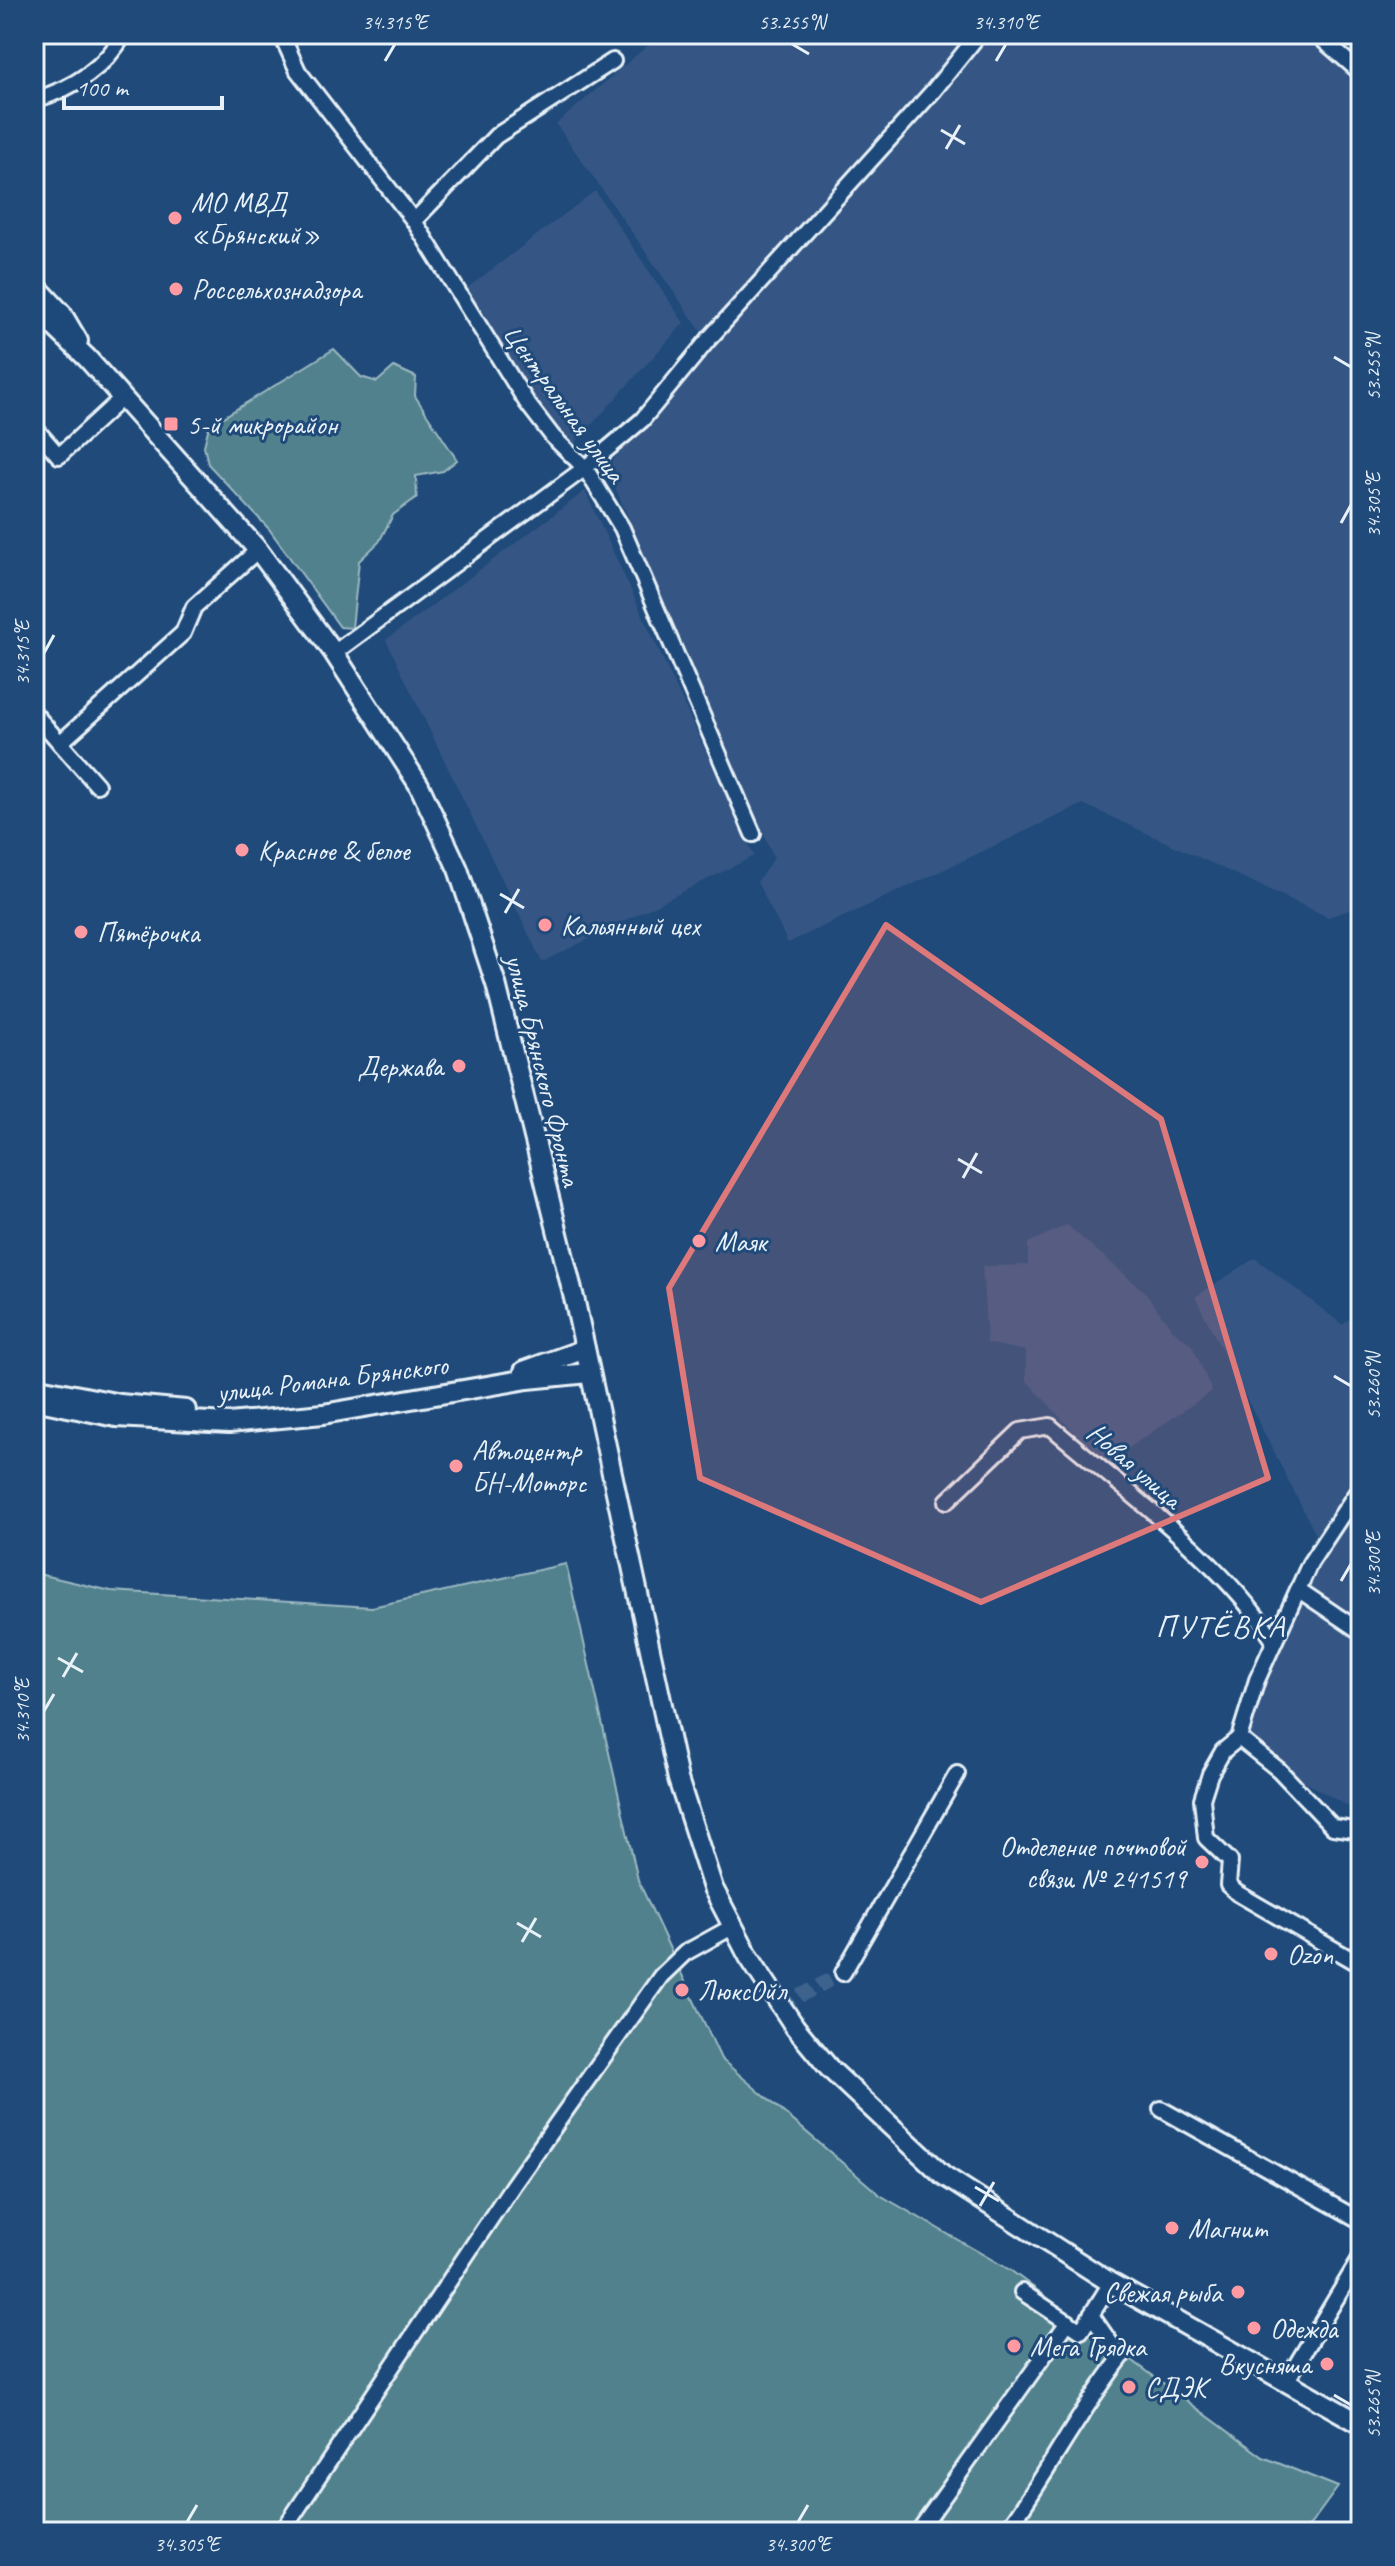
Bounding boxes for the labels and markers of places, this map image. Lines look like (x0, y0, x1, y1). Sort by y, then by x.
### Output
place label: МО МВД «Брянский» (191, 185, 320, 252)
marker: МО МВД «Брянский» (166, 209, 184, 227)
place label: Россельхознадзора (192, 272, 364, 307)
marker: Россельхознадзора (167, 280, 185, 298)
place label: 5-й микрорайон (187, 407, 339, 442)
marker: 5-й микрорайон (162, 415, 180, 433)
place label: Красное & белое (258, 833, 411, 868)
marker: Красное & белое (233, 841, 251, 859)
place label: Кальянный цех (561, 908, 702, 943)
place label: Пятёрочка (97, 915, 201, 950)
marker: Кальянный цех (536, 916, 554, 934)
marker: Пятёрочка (72, 923, 90, 941)
place label: Держава (358, 1049, 446, 1084)
marker: Держава (450, 1057, 468, 1075)
place label: Маяк (715, 1224, 769, 1259)
marker: Маяк (690, 1232, 708, 1250)
place label: Автоцентр БН-Моторс (472, 1433, 588, 1500)
marker: Автоцентр БН-Моторс (447, 1457, 465, 1475)
place label: Отделение почтовой связи № 241519 (1000, 1829, 1188, 1896)
marker: Отделение почтовой связи № 241519 (1193, 1853, 1211, 1871)
place label: Ozon (1287, 1937, 1333, 1972)
marker: Ozon (1262, 1945, 1280, 1963)
place label: ЛюксОйл (698, 1973, 788, 2008)
marker: ЛюксОйл (673, 1981, 691, 1999)
place label: Магнит (1188, 2211, 1269, 2246)
marker: Магнит (1163, 2219, 1181, 2237)
place label: Свежая рыба (1104, 2275, 1224, 2310)
marker: Свежая рыба (1229, 2283, 1247, 2301)
place label: Одежда (1270, 2311, 1339, 2346)
marker: Одежда (1245, 2319, 1263, 2337)
place label: Мега Грядка (1030, 2329, 1148, 2364)
marker: Мега Грядка (1005, 2337, 1023, 2355)
place label: Вкусняша (1219, 2347, 1314, 2382)
marker: Вкусняша (1318, 2355, 1336, 2373)
place label: СДЭК (1145, 2370, 1212, 2405)
marker: СДЭК (1120, 2378, 1138, 2396)

